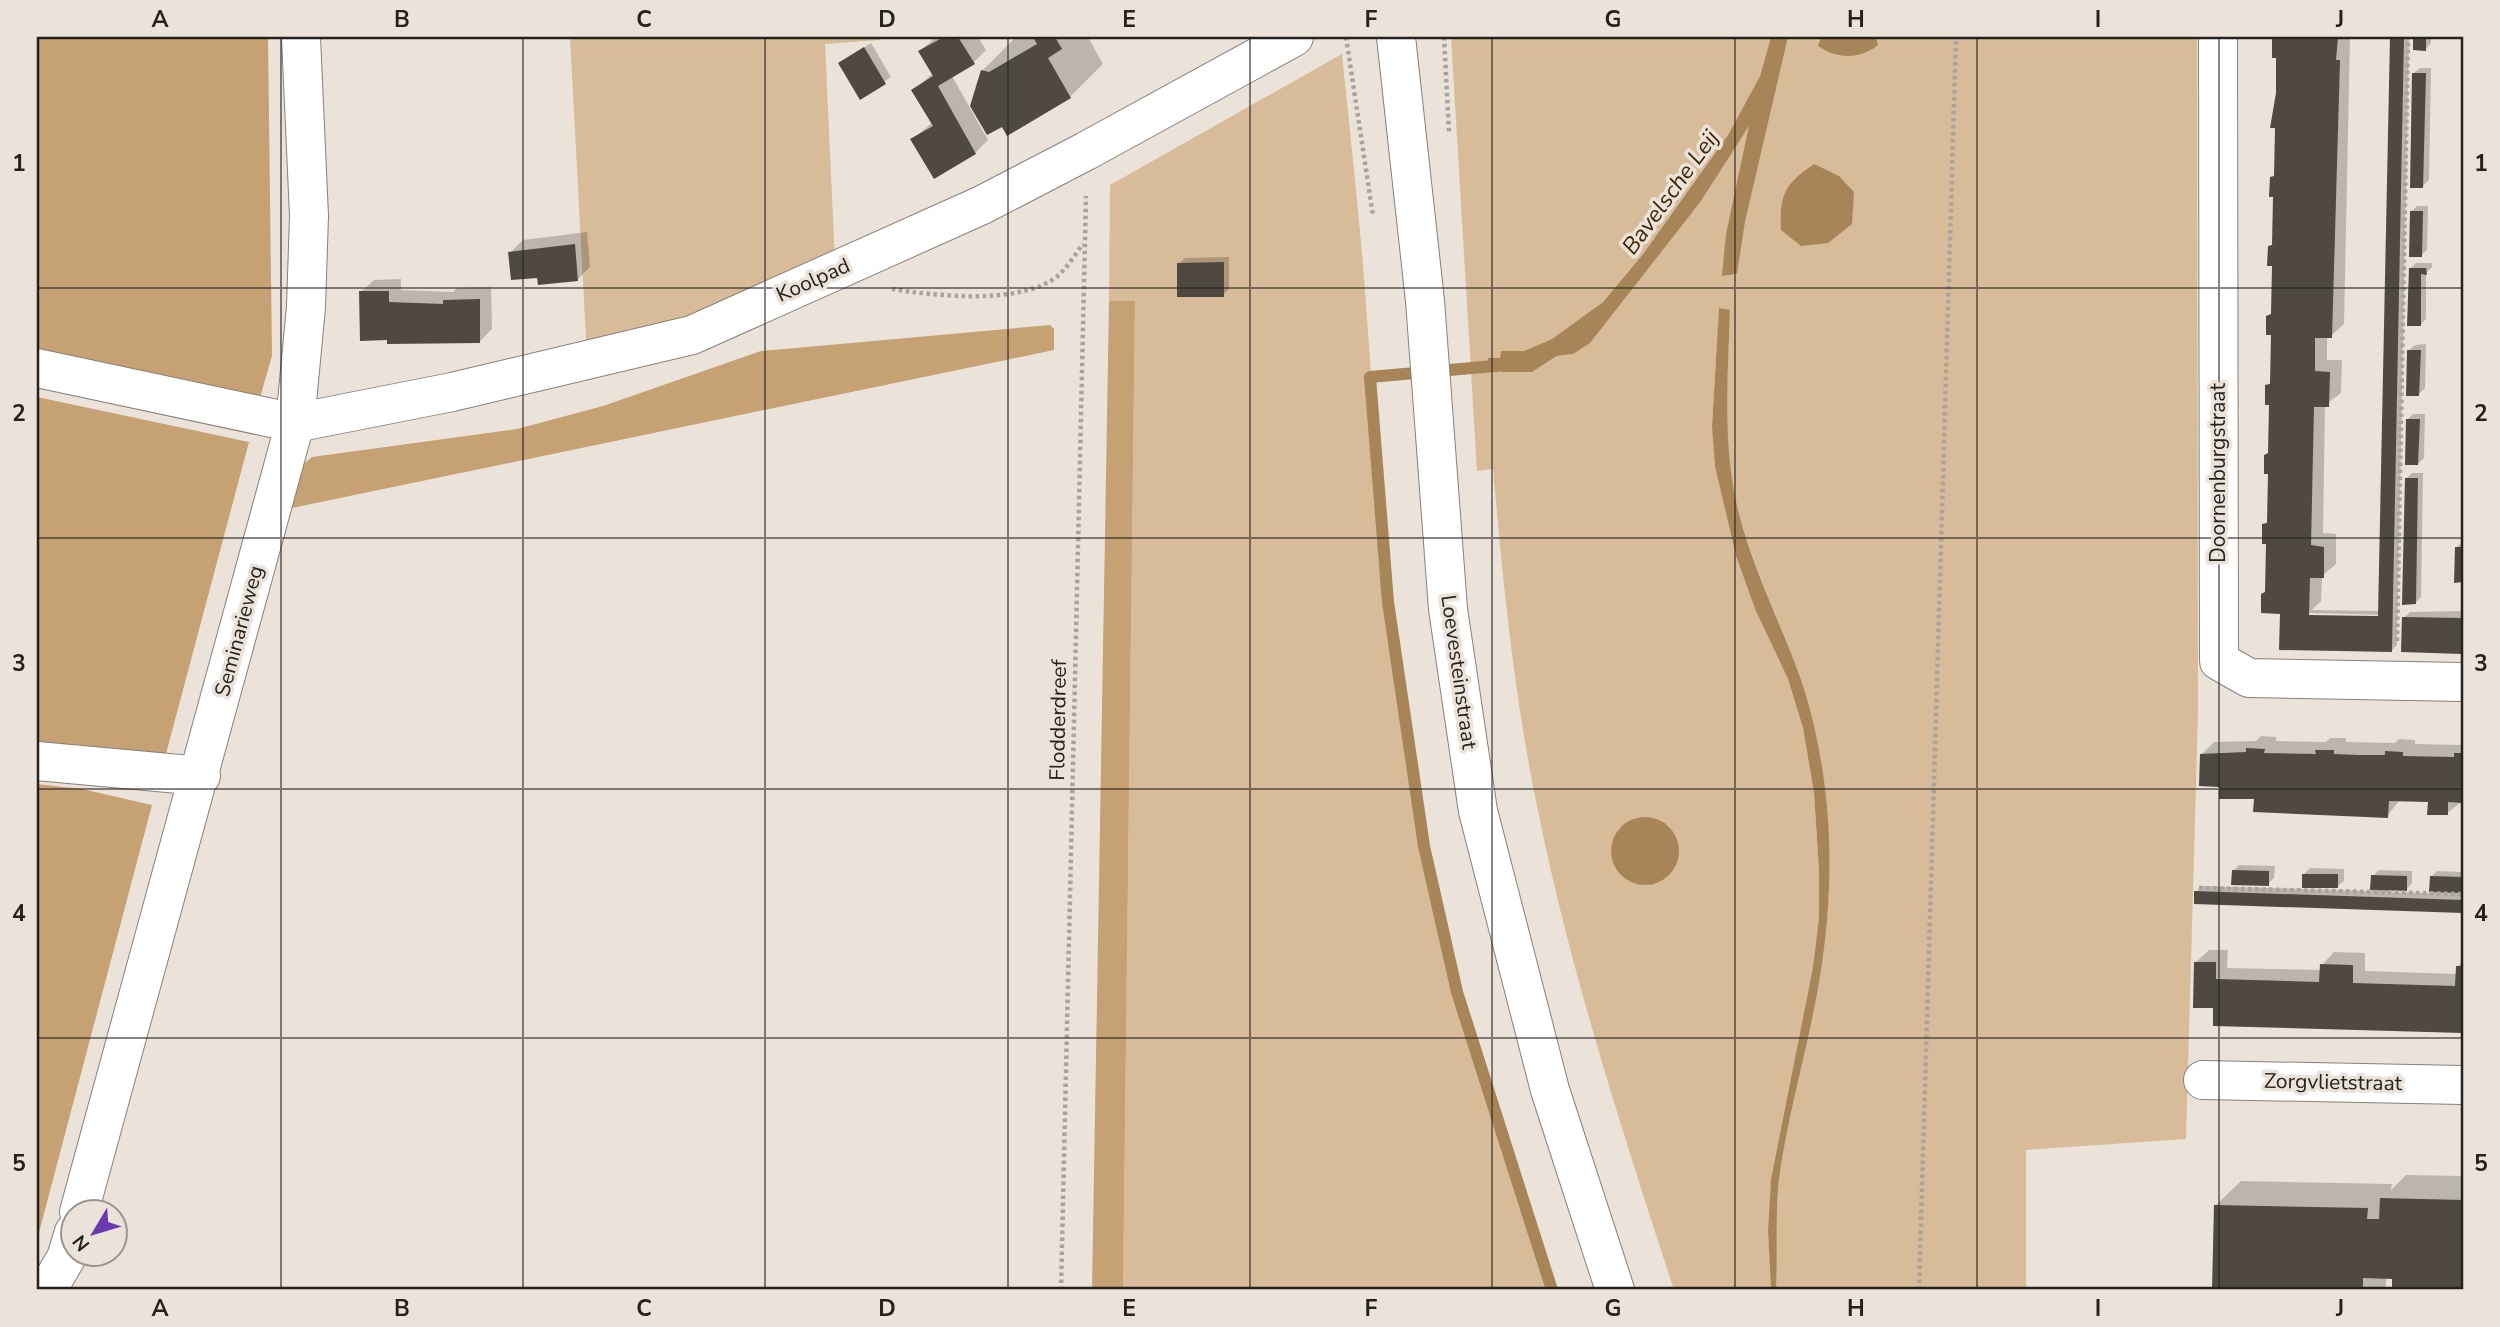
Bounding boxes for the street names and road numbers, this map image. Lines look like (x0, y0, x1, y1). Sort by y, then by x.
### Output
street label: Koolpad (772, 251, 854, 309)
street label: Doornenburgstraat (2204, 383, 2232, 563)
street label: Seminarieweg (208, 562, 270, 700)
street label: Loevesteinstraat (1434, 593, 1484, 752)
street label: Flodderdreef (1043, 658, 1073, 781)
street label: Zorgvlietstraat (2264, 1067, 2403, 1097)

